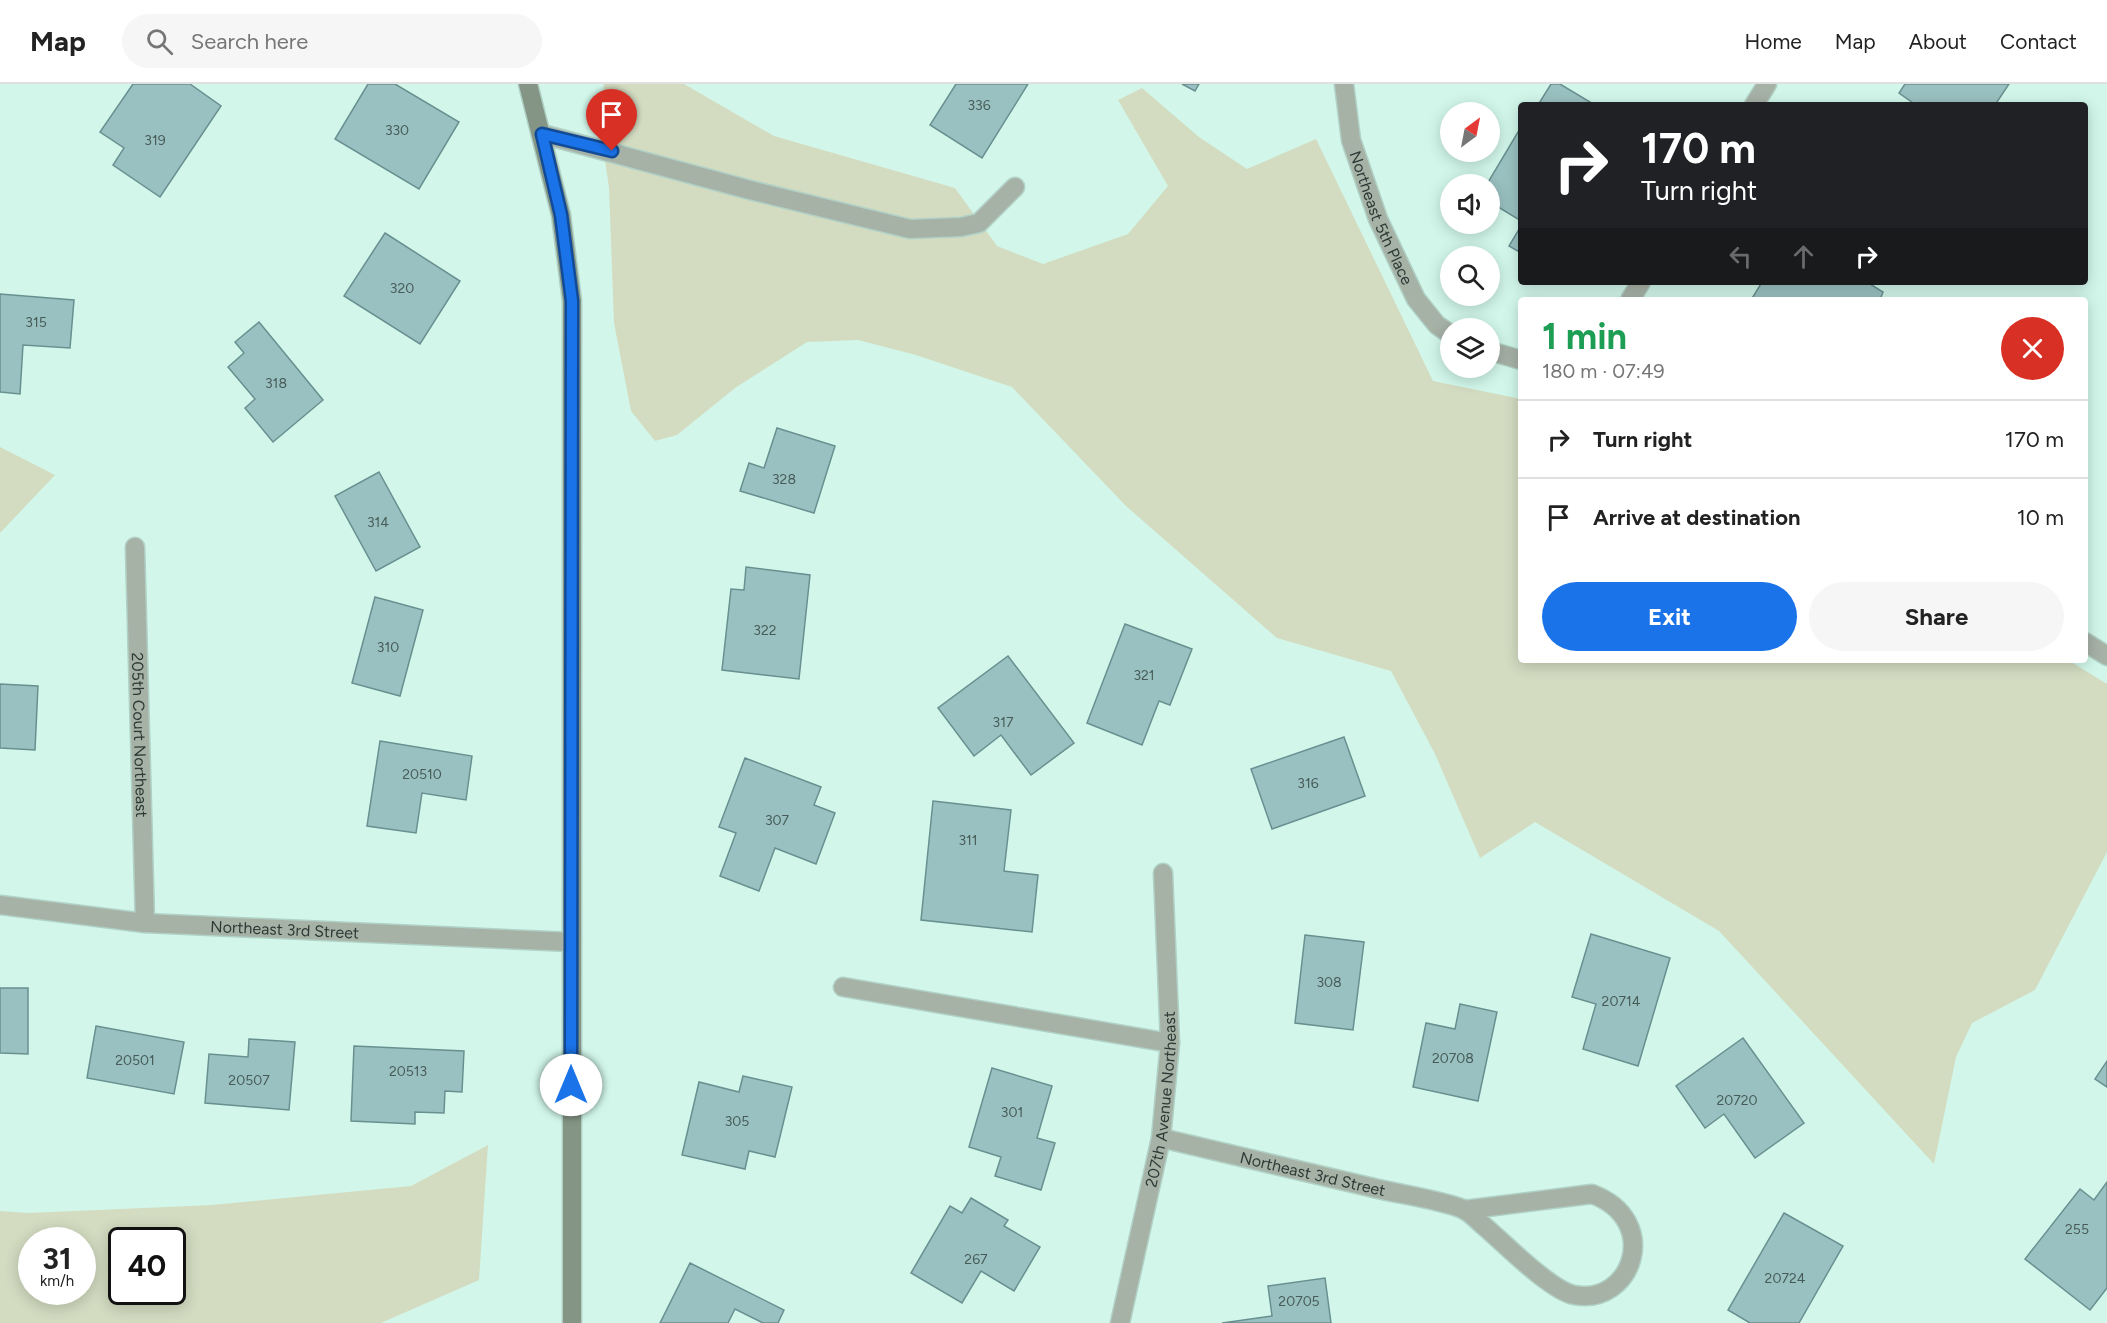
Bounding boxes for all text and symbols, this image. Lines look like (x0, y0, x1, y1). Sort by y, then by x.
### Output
search box (122, 14, 542, 68)
text: Map (30, 24, 86, 58)
icon: search (143, 25, 176, 58)
text: Search here (191, 28, 308, 55)
text: Home (1745, 29, 1802, 54)
text: Map (1835, 29, 1876, 54)
text: About (1909, 29, 1967, 54)
text: Contact (2000, 29, 2077, 54)
pin (586, 89, 637, 151)
house number: 336 (967, 97, 991, 114)
icon: arrive (595, 98, 628, 131)
north arrow (1440, 102, 1500, 162)
map controls (1440, 102, 1500, 378)
house number: 330 (385, 122, 409, 139)
text: 170 m (1641, 123, 1756, 174)
icon: right (1542, 126, 1620, 204)
house number: 319 (144, 132, 166, 149)
street label: Northeast 5th Place (1345, 148, 1417, 288)
button: sound (1440, 174, 1500, 234)
text: Turn right (1641, 174, 1757, 207)
icon: left (1724, 240, 1757, 273)
icon: ahead (1787, 240, 1820, 273)
icon: right (1850, 240, 1883, 273)
button: search (1440, 246, 1500, 306)
house number: 320 (390, 280, 414, 297)
house number: 315 (25, 314, 47, 331)
text: 1 min (1542, 315, 1627, 358)
button: close (2001, 317, 2064, 380)
button: layers (1440, 318, 1500, 378)
text: 180 m · 07:49 (1542, 359, 1665, 383)
house number: 318 (265, 375, 287, 392)
icon: right (1542, 423, 1575, 456)
text: Turn right (1593, 426, 1692, 453)
text: 170 m (2005, 426, 2064, 453)
house number: 328 (772, 471, 796, 488)
icon: arrive (1542, 501, 1575, 534)
text: Arrive at destination (1593, 504, 1801, 531)
text: 10 m (2017, 504, 2064, 531)
house number: 314 (367, 514, 389, 531)
button: Exit (1542, 582, 1797, 651)
button: Share (1809, 582, 2064, 651)
house number: 322 (753, 622, 777, 639)
house number: 310 (377, 639, 399, 656)
street label: 205th Court Northeast (128, 652, 151, 818)
house number: 321 (1133, 667, 1155, 684)
house number: 317 (993, 714, 1014, 731)
house number: 20510 (402, 766, 442, 783)
house number: 316 (1297, 775, 1319, 792)
house number: 307 (765, 812, 790, 829)
house number: 311 (958, 832, 978, 849)
street label: Northeast 3rd Street (210, 917, 360, 943)
house number: 308 (1316, 974, 1342, 991)
house number: 20714 (1602, 993, 1641, 1010)
street label: 207th Avenue Northeast (1141, 1011, 1180, 1189)
house number: 20708 (1432, 1050, 1474, 1067)
house number: 20501 (115, 1052, 155, 1069)
position arrow (539, 1053, 603, 1117)
house number: 20513 (389, 1063, 427, 1080)
house number: 20507 (228, 1072, 270, 1089)
house number: 20720 (1716, 1092, 1758, 1109)
house number: 301 (1001, 1104, 1023, 1121)
house number: 305 (725, 1113, 749, 1130)
street label: Northeast 3rd Street (1238, 1148, 1387, 1200)
house number: 255 (2065, 1221, 2089, 1238)
speed limit sign: 40 (108, 1227, 186, 1305)
text: 31 (42, 1240, 72, 1277)
house number: 267 (964, 1251, 988, 1268)
house number: 20724 (1765, 1270, 1806, 1287)
text: km/h (40, 1272, 74, 1290)
house number: 20705 (1278, 1293, 1320, 1310)

